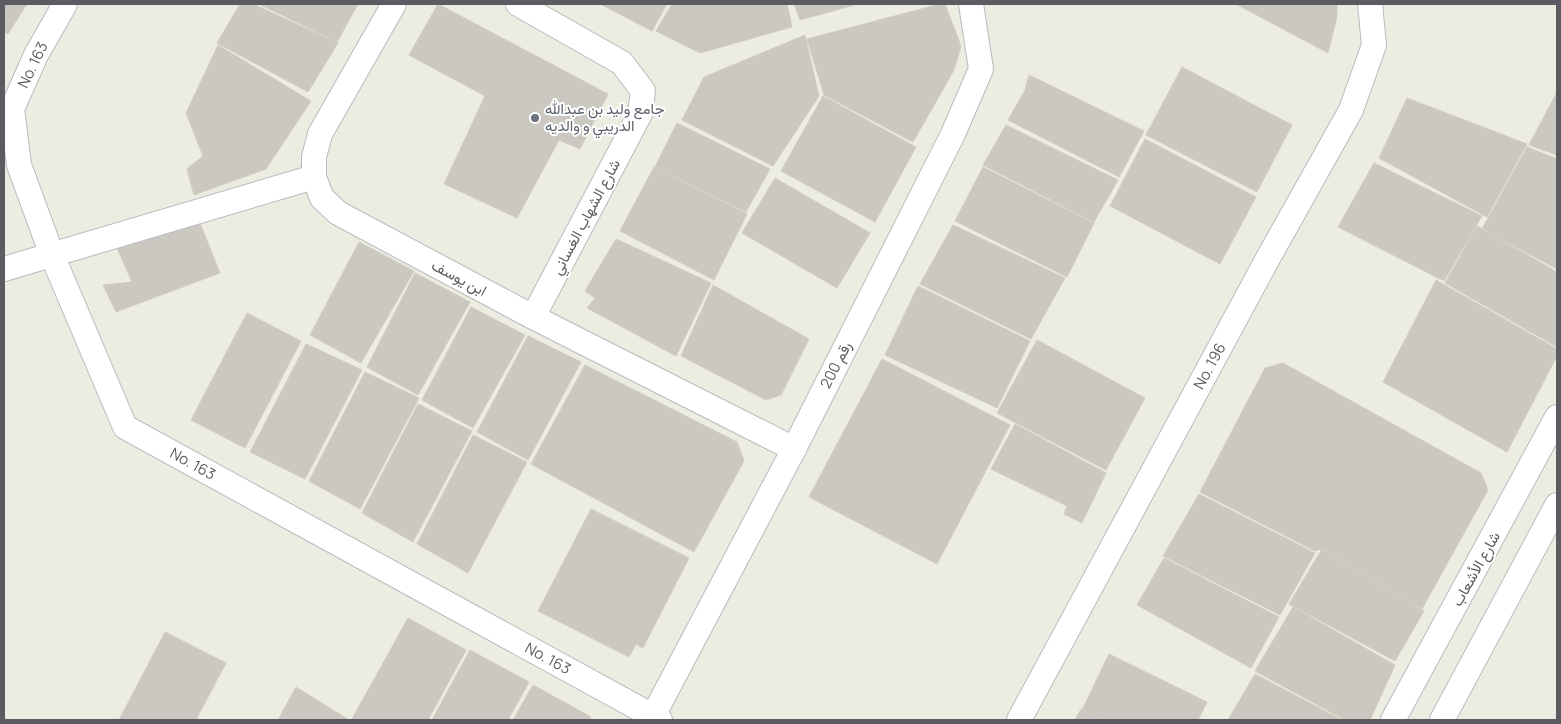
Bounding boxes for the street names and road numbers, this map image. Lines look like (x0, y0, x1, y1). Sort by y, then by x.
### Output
street label: No. 163 (12, 38, 53, 91)
street label: شارع الشهاب الغساني (546, 155, 628, 280)
street label: ابن يوسف (428, 254, 490, 301)
street label: رقم 200 (815, 338, 856, 392)
street label: No. 196 (1188, 339, 1230, 393)
street label: No. 163 (166, 443, 219, 485)
street label: شارع الأشعاب (1446, 527, 1506, 610)
street label: No. 163 (521, 637, 575, 679)

